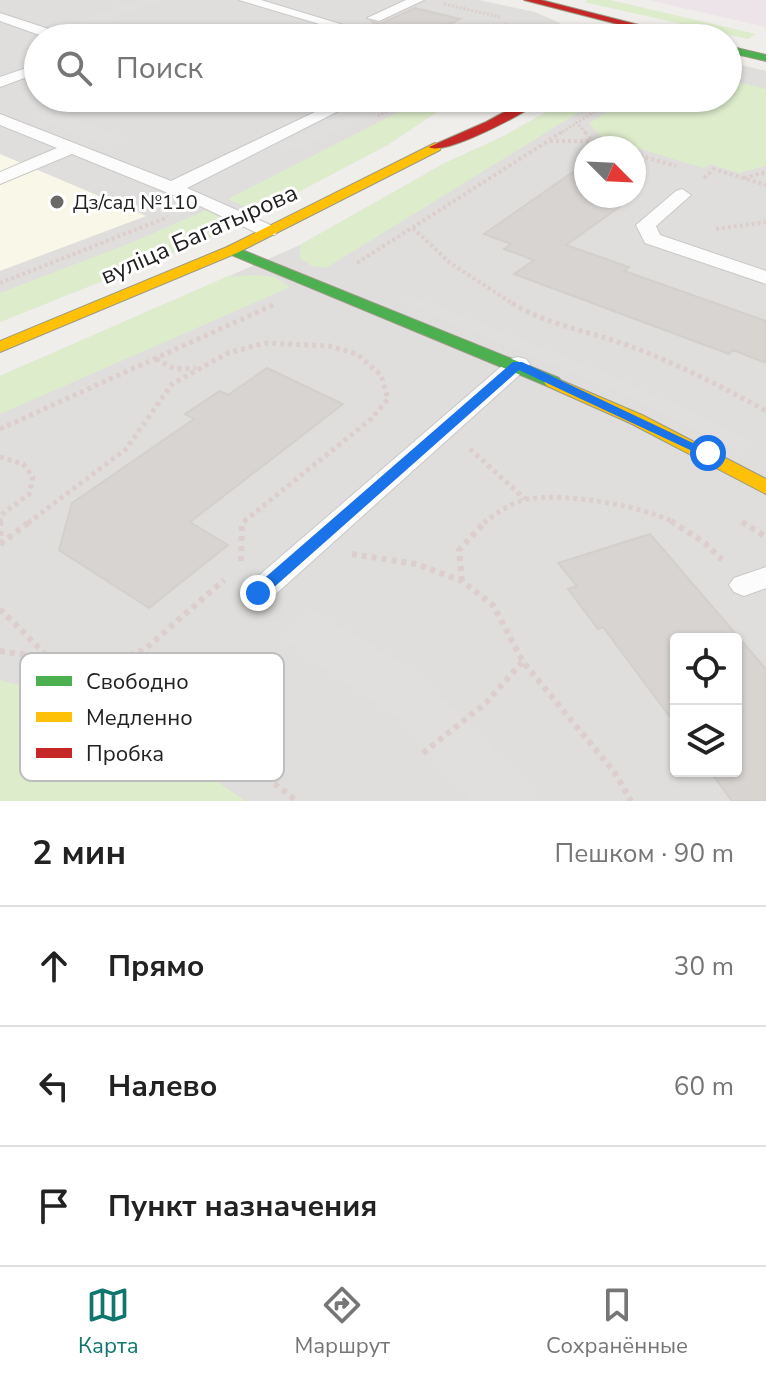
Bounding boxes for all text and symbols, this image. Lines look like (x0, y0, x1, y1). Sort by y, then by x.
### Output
search box (24, 24, 742, 112)
icon: search (52, 46, 96, 90)
text: Поиск (116, 48, 203, 89)
north arrow (574, 136, 646, 208)
street label: вуліца Багатырова (96, 176, 302, 292)
place label: Дз/сад №110 (73, 189, 198, 216)
marker: Дз/сад №110 (48, 193, 66, 211)
route start (690, 435, 726, 471)
route end (240, 575, 276, 611)
map controls (670, 633, 742, 777)
button: locate (670, 633, 742, 705)
legend (20, 653, 284, 781)
text: Свободно (86, 667, 189, 697)
text: Медленно (86, 703, 193, 733)
button: layers (670, 705, 742, 777)
text: Пробка (86, 739, 164, 769)
text: 2 мин (32, 830, 126, 876)
text: Пешком · 90 m (555, 836, 734, 871)
icon: ahead (32, 944, 76, 988)
text: Прямо (108, 946, 205, 987)
text: 30 m (674, 949, 734, 984)
icon: left (32, 1064, 76, 1108)
text: Налево (108, 1066, 217, 1107)
text: 60 m (674, 1069, 734, 1104)
icon: arrive (32, 1184, 76, 1228)
text: Пункт назначения (108, 1186, 377, 1227)
tab: Карта (78, 1283, 139, 1361)
tab: Маршрут (294, 1283, 390, 1361)
tab: Сохранённые (546, 1283, 688, 1361)

